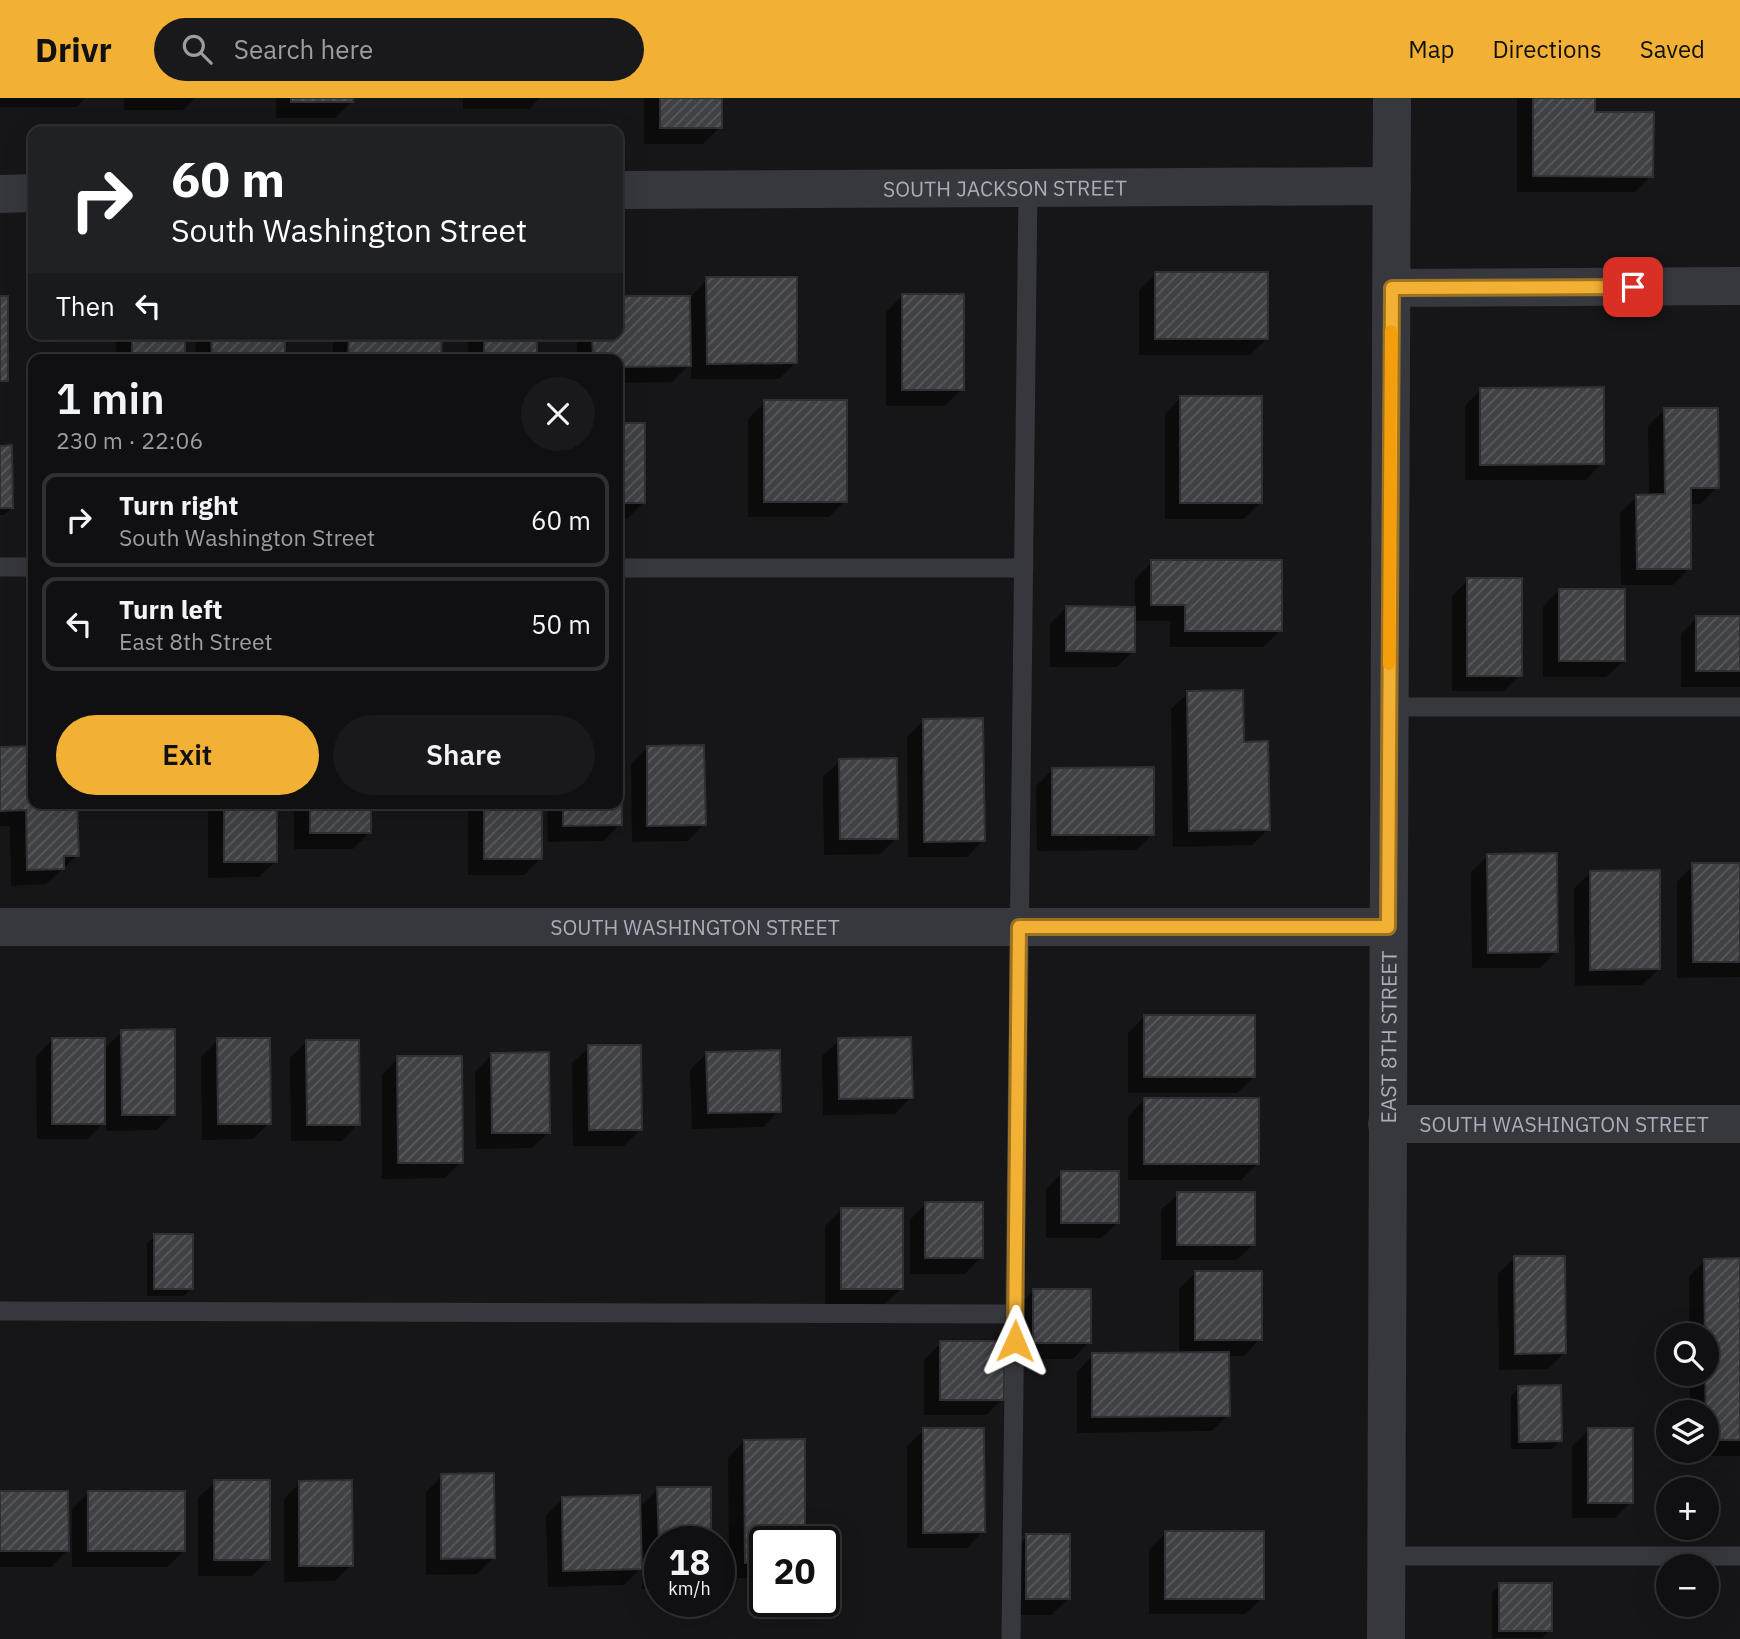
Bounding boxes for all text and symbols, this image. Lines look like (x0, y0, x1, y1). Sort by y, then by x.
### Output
search box (154, 18, 644, 81)
text: Drivr (35, 28, 112, 71)
icon: search (178, 30, 216, 68)
text: Search here (234, 32, 373, 66)
text: Map (1408, 33, 1454, 65)
text: Directions (1492, 33, 1602, 65)
text: Saved (1640, 33, 1705, 65)
text: 60 m (171, 147, 285, 210)
icon: right (56, 154, 147, 245)
street label: SOUTH JACKSON STREET (883, 173, 1127, 203)
text: South Washington Street (171, 209, 527, 251)
pin (1603, 257, 1663, 317)
icon: arrive (1614, 268, 1652, 306)
icon: left (129, 287, 167, 325)
text: Then (56, 289, 115, 323)
text: 1 min (56, 371, 165, 426)
button: close (521, 377, 595, 451)
text: 230 m · 22:06 (56, 425, 203, 455)
text: Turn right (119, 488, 238, 522)
icon: right (60, 501, 98, 539)
text: 60 m (531, 503, 591, 537)
text: South Washington Street (119, 522, 375, 552)
text: Turn left (119, 592, 222, 626)
icon: left (60, 605, 98, 643)
text: 50 m (531, 607, 591, 641)
text: East 8th Street (119, 626, 273, 656)
button: Exit (56, 715, 319, 795)
button: Share (333, 715, 595, 795)
street label: SOUTH WASHINGTON STREET (550, 913, 840, 941)
street label: EAST 8TH STREET (1374, 950, 1403, 1124)
street label: SOUTH WASHINGTON STREET (1419, 1110, 1709, 1138)
position arrow (978, 1304, 1052, 1378)
map controls (1656, 1323, 1719, 1617)
button: search (1656, 1323, 1719, 1386)
button: layers (1656, 1400, 1719, 1463)
button: + (1656, 1477, 1719, 1540)
speed limit sign: 20 (749, 1526, 840, 1617)
text: 18 (668, 1539, 711, 1585)
button: − (1656, 1554, 1719, 1617)
text: km/h (668, 1577, 711, 1600)

